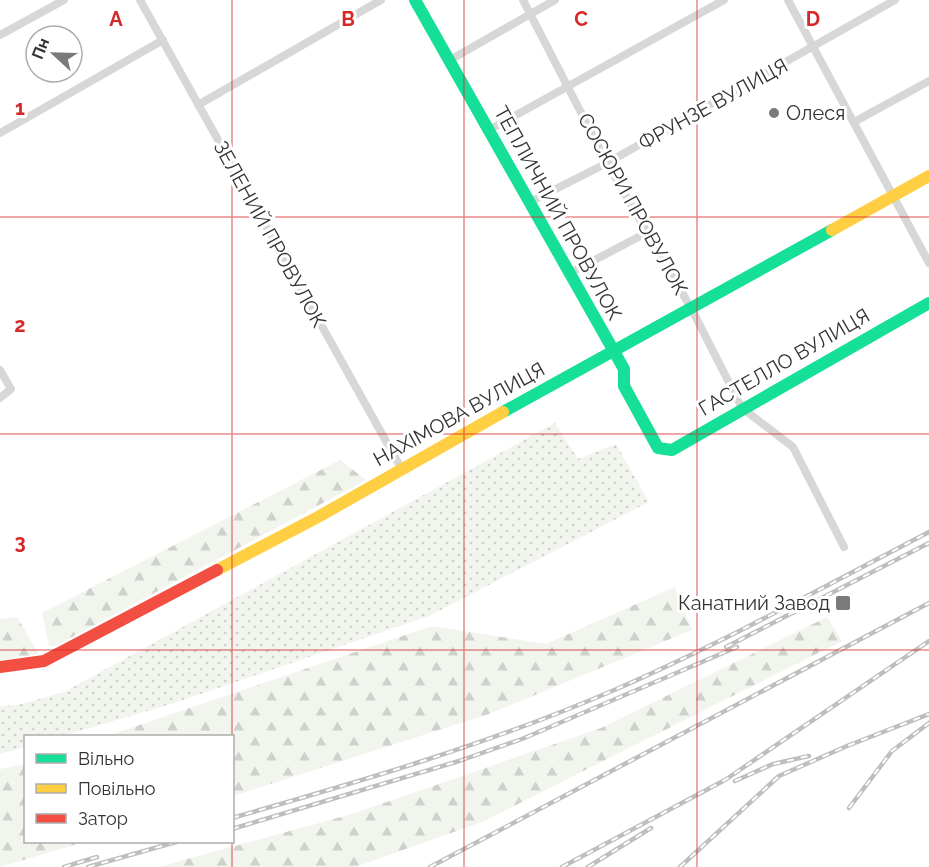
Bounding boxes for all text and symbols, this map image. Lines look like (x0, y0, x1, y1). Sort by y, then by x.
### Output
text: A (109, 7, 123, 31)
text: B (341, 7, 355, 31)
text: C (574, 7, 588, 31)
text: D (806, 7, 820, 31)
north arrow (24, 24, 84, 84)
text: Пн (28, 35, 53, 62)
street label: ФРУНЗЕ ВУЛИЦЯ (634, 53, 792, 155)
text: 1 (15, 96, 25, 120)
place label: Олеся (786, 101, 845, 125)
street label: ТЕПЛИЧНИЙ ПРОВУЛОК (489, 102, 627, 325)
marker: Олеся (767, 106, 781, 120)
street label: СОСЮРИ ПРОВУЛОК (573, 109, 693, 299)
street label: ЗЕЛЕНИЙ ПРОВУЛОК (209, 136, 331, 332)
street label: ГАСТЕЛЛО ВУЛИЦЯ (694, 303, 874, 421)
text: 2 (14, 313, 26, 337)
street label: НАХІМОВА ВУЛИЦЯ (369, 357, 549, 471)
text: 3 (14, 530, 26, 554)
place label: Канатний Завод (678, 591, 830, 615)
marker: Канатний Завод (834, 594, 852, 612)
legend (24, 735, 234, 843)
text: Вільно (78, 748, 134, 769)
text: Повільно (78, 778, 156, 799)
text: Затор (78, 808, 128, 829)

